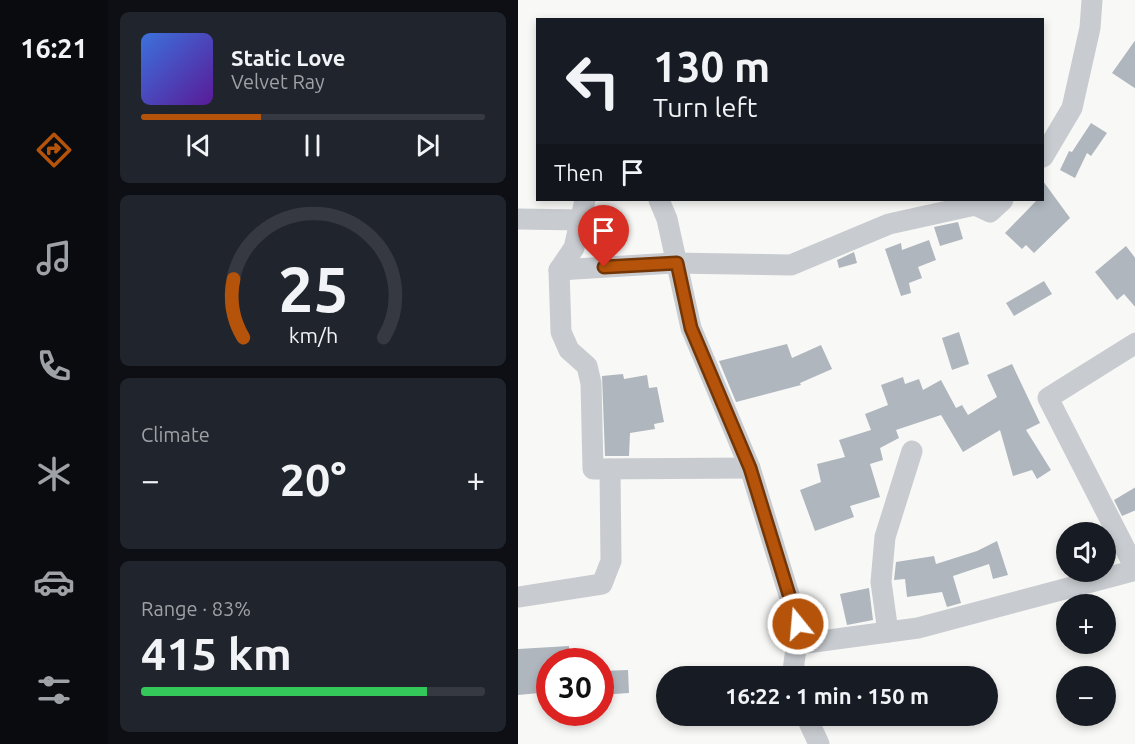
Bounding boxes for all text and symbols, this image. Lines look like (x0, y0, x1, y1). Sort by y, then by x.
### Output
text: 16:21 (20, 33, 88, 63)
icon: left (554, 42, 632, 120)
text: 130 m (653, 43, 770, 90)
text: Static Love (231, 45, 346, 70)
text: Velvet Ray (231, 70, 325, 93)
text: Turn left (653, 92, 757, 122)
icon: directions (33, 129, 75, 171)
icon: previous (182, 129, 215, 162)
icon: pause (296, 129, 329, 162)
icon: next (411, 129, 444, 162)
icon: arrive (616, 156, 649, 189)
text: Then (554, 160, 604, 185)
pin (578, 205, 629, 267)
icon: arrive (587, 214, 620, 247)
icon: music (33, 237, 75, 279)
text: 25 (278, 254, 348, 324)
text: km/h (288, 323, 338, 347)
icon: phone (33, 345, 75, 387)
text: Climate (141, 423, 210, 446)
icon: climate (33, 453, 75, 495)
text: 20° (280, 454, 346, 505)
text: − (141, 461, 160, 498)
text: + (466, 461, 485, 498)
map controls (1056, 522, 1116, 726)
button: sound (1056, 522, 1116, 582)
icon: car (33, 561, 75, 603)
position arrow (766, 592, 830, 656)
button: + (1056, 594, 1116, 654)
text: Range · 83% (141, 597, 251, 620)
text: 415 km (141, 628, 292, 679)
speed limit sign: 30 (536, 648, 614, 726)
button: − (1056, 666, 1116, 726)
icon: filters (33, 669, 75, 711)
text: 16:22 · 1 min · 150 m (725, 683, 929, 708)

